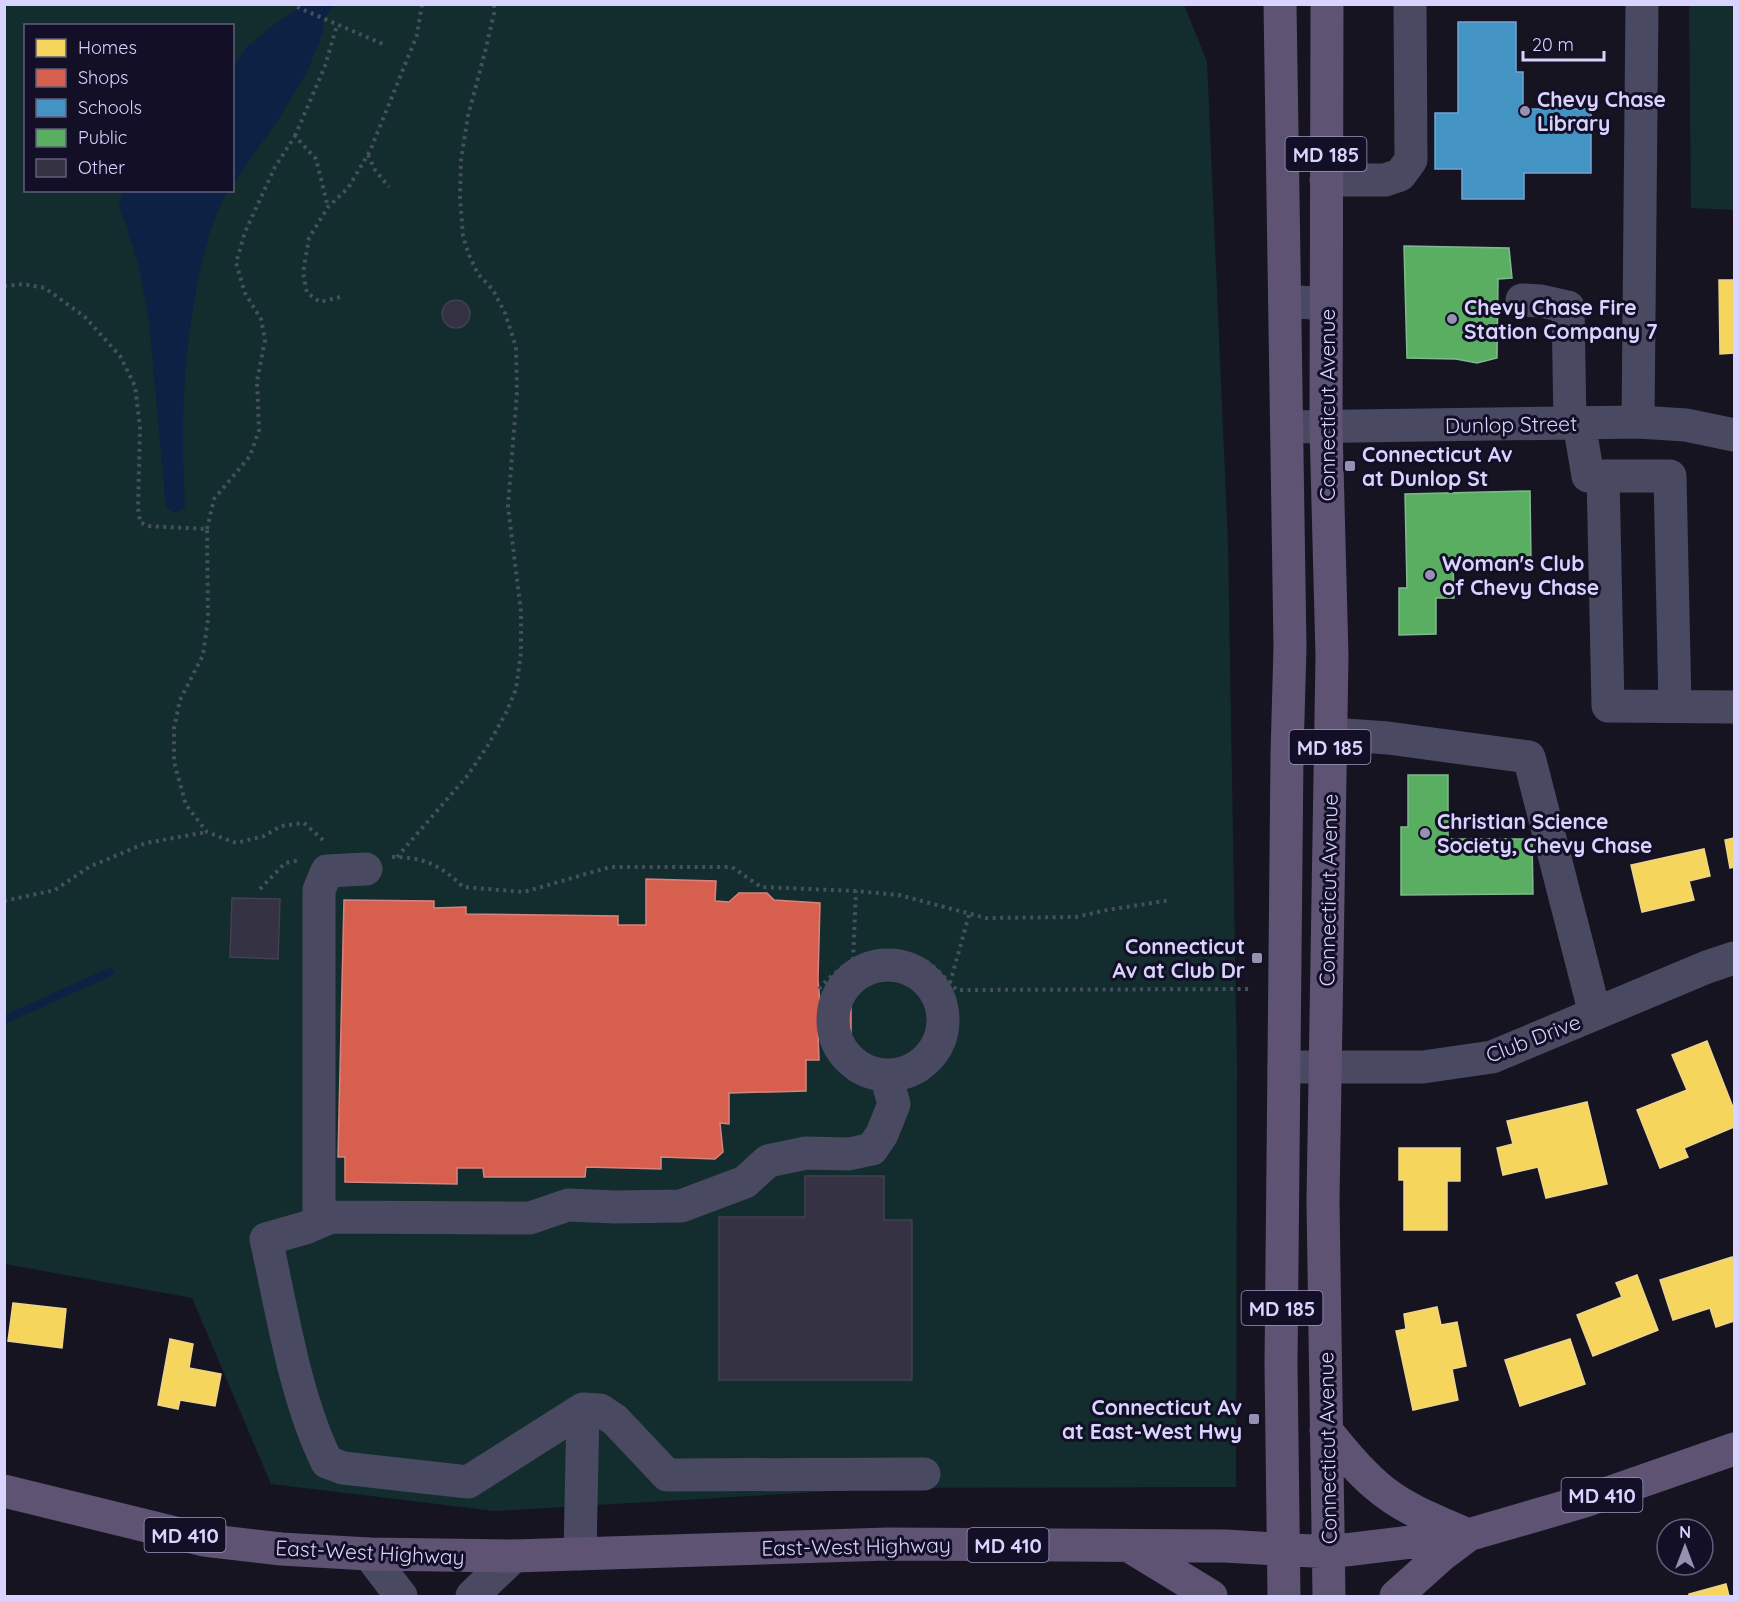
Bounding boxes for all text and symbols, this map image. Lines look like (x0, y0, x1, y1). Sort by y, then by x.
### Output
legend (24, 24, 234, 192)
scale bar (1523, 24, 1604, 62)
text: 20 m (1532, 33, 1574, 56)
text: Homes (78, 36, 137, 59)
text: Shops (78, 66, 129, 89)
place label: Chevy Chase Library (1537, 86, 1666, 136)
text: Schools (78, 96, 142, 119)
marker: Chevy Chase Library (1518, 104, 1532, 118)
text: Public (78, 126, 127, 149)
road number: MD 185 (1286, 137, 1366, 171)
text: Other (78, 156, 125, 179)
place label: Chevy Chase Fire Station Company 7 (1464, 294, 1658, 344)
street label: Connecticut Avenue (1314, 309, 1340, 501)
marker: Chevy Chase Fire Station Company 7 (1445, 312, 1459, 326)
street label: Dunlop Street (1445, 410, 1577, 438)
place label: Connecticut Av at Dunlop St (1362, 441, 1513, 491)
marker: Connecticut Av at Dunlop St (1343, 459, 1357, 473)
place label: Woman's Club of Chevy Chase (1442, 550, 1599, 600)
marker: Woman's Club of Chevy Chase (1423, 568, 1437, 582)
road number: MD 185 (1290, 730, 1370, 764)
street label: Connecticut Avenue (1313, 794, 1343, 986)
place label: Christian Science Society, Chevy Chase (1437, 808, 1652, 858)
marker: Christian Science Society, Chevy Chase (1418, 826, 1432, 840)
place label: Connecticut Av at Club Dr (1113, 933, 1245, 983)
marker: Connecticut Av at Club Dr (1250, 951, 1264, 965)
street label: Club Drive (1482, 1008, 1584, 1068)
road number: MD 185 (1242, 1291, 1322, 1325)
street label: Connecticut Avenue (1312, 1352, 1342, 1544)
place label: Connecticut Av at East-West Hwy (1062, 1394, 1242, 1444)
marker: Connecticut Av at East-West Hwy (1247, 1412, 1261, 1426)
road number: MD 410 (1562, 1478, 1642, 1512)
north arrow (1655, 1517, 1715, 1577)
road number: MD 410 (144, 1518, 225, 1552)
text: N (1679, 1522, 1691, 1542)
road number: MD 410 (968, 1528, 1048, 1562)
street label: East-West Highway (761, 1531, 951, 1561)
street label: East-West Highway (275, 1534, 465, 1570)

